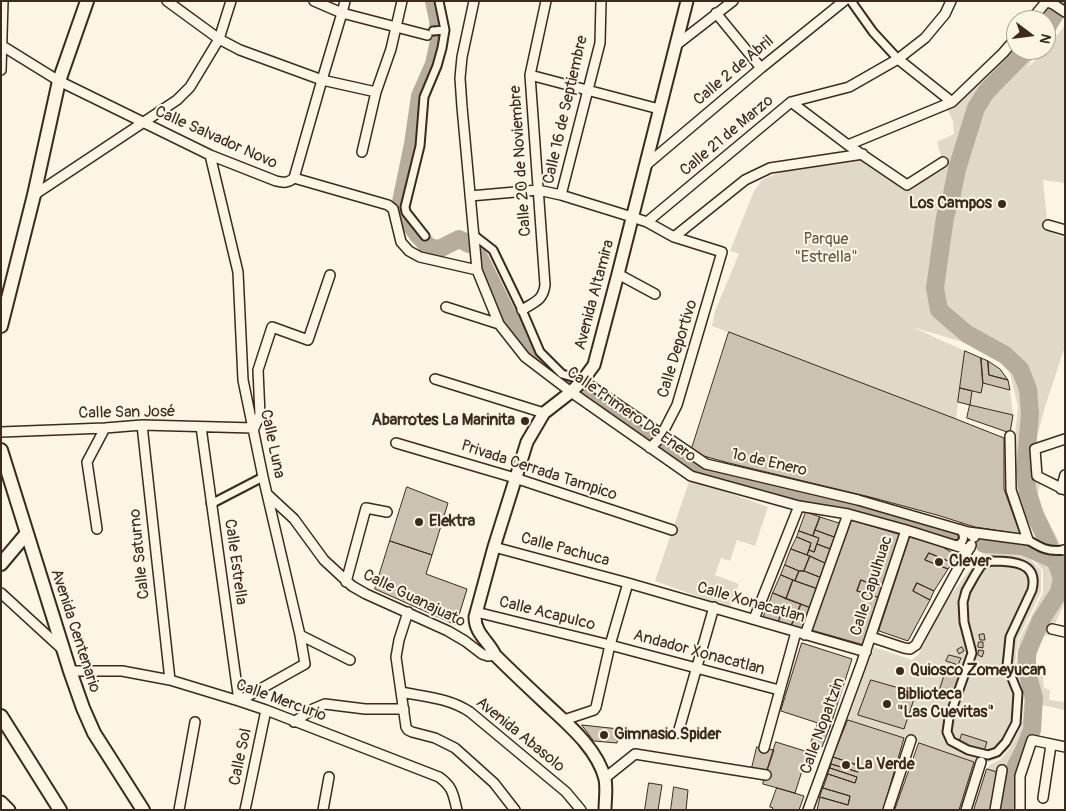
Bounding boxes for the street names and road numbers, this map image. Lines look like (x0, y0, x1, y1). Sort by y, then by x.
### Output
street label: Calle 2 de Abril (690, 32, 778, 110)
street label: Calle 16 de Septiembre (540, 34, 592, 186)
street label: Calle 20 de Noviembre (506, 85, 536, 237)
street label: Calle 21 de Marzo (676, 91, 778, 181)
street label: Calle Salvador Novo (152, 102, 280, 174)
street label: Avenida Altamira (571, 238, 619, 352)
street label: Calle Deportivo (654, 298, 702, 400)
street label: Calle Primero De Enero (563, 363, 699, 467)
street label: Calle San José (78, 403, 176, 423)
street label: Calle Luna (255, 408, 289, 480)
street label: Privada Cerrada Tampico (459, 437, 619, 505)
street label: 1o de Enero (729, 445, 809, 481)
street label: Calle Saturno (126, 508, 154, 600)
street label: Calle Estrella (219, 518, 251, 606)
street label: Calle Pachuca (518, 529, 612, 571)
street label: Calle Capulhuac (847, 534, 897, 638)
street label: Calle Guanajuato (360, 566, 468, 632)
street label: Avenida Centenario (46, 567, 104, 695)
street label: Calle Xonacatlan (695, 578, 807, 628)
street label: Calle Acapulco (497, 593, 597, 635)
street label: Andador Xonacatlan (631, 626, 767, 680)
street label: Calle Nopaltzin (797, 675, 849, 777)
street label: Calle Mercurio (233, 676, 329, 726)
street label: Avenida Abasolo (472, 693, 568, 777)
street label: Calle Sol (226, 727, 256, 787)

